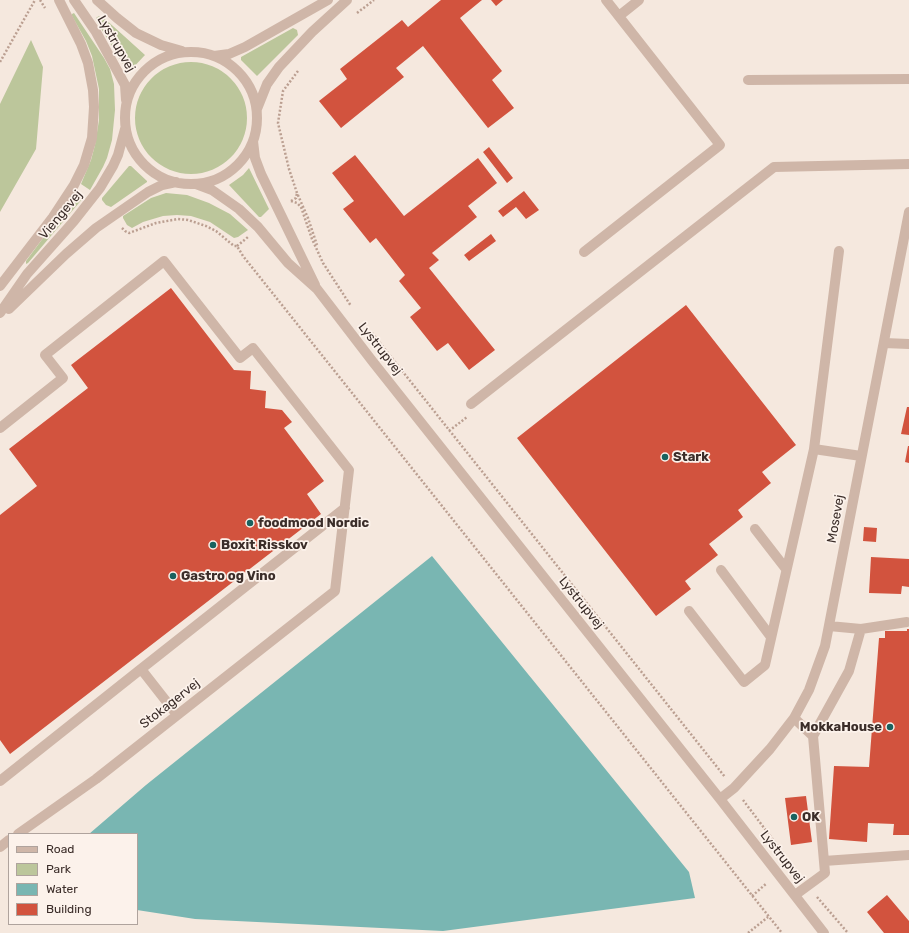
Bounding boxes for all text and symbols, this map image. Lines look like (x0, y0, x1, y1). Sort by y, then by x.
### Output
street label: Lystrupvej (94, 13, 138, 75)
street label: Viengevej (36, 187, 86, 243)
street label: Lystrupvej (355, 320, 405, 378)
place label: Stark (673, 449, 709, 465)
marker: Stark (660, 452, 670, 462)
street label: Mosevej (824, 494, 848, 544)
place label: foodmood Nordic (258, 515, 369, 531)
marker: foodmood Nordic (245, 518, 255, 528)
place label: Boxit Risskov (221, 537, 308, 553)
marker: Boxit Risskov (208, 540, 218, 550)
place label: Gastro og Vino (181, 568, 276, 584)
marker: Gastro og Vino (168, 571, 178, 581)
street label: Lystrupvej (555, 574, 607, 632)
street label: Stokagervej (137, 676, 203, 732)
place label: MokkaHouse (800, 719, 882, 735)
marker: MokkaHouse (885, 722, 895, 732)
place label: OK (802, 809, 820, 825)
marker: OK (789, 812, 799, 822)
street label: Lystrupvej (757, 828, 807, 886)
legend (8, 833, 138, 925)
text: Road (46, 842, 74, 856)
text: Park (46, 862, 71, 876)
text: Water (46, 882, 78, 896)
text: Building (46, 902, 92, 916)

